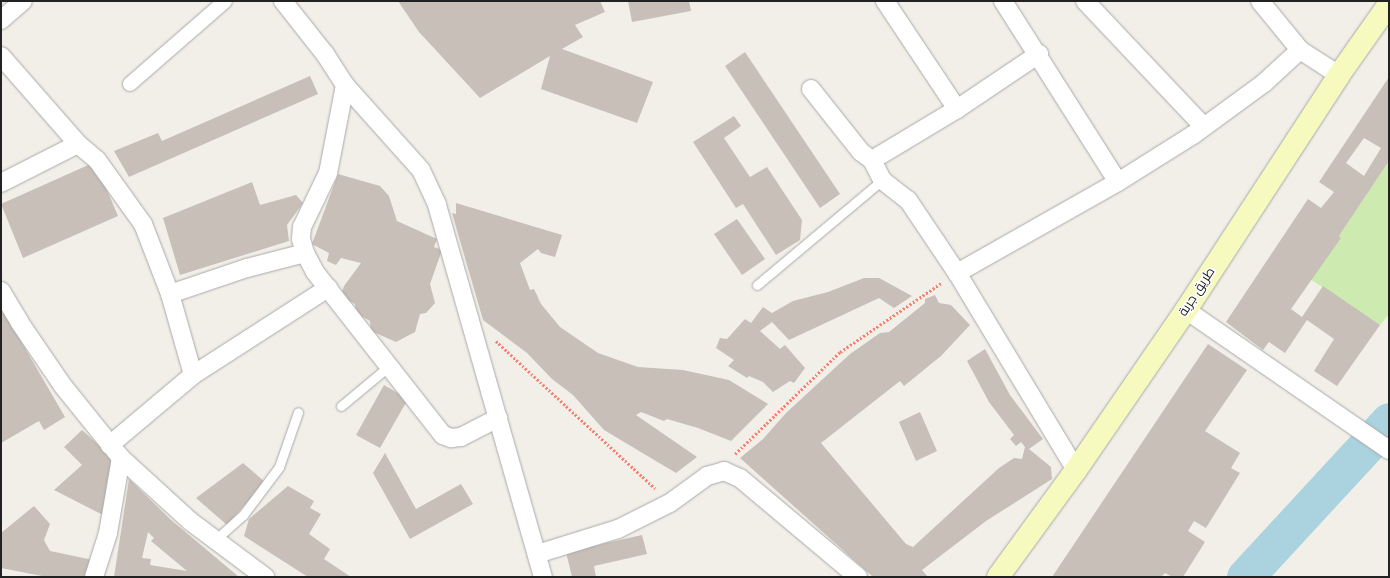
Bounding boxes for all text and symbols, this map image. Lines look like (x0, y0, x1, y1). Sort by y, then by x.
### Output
street label: طريق جربة (1176, 265, 1218, 319)

